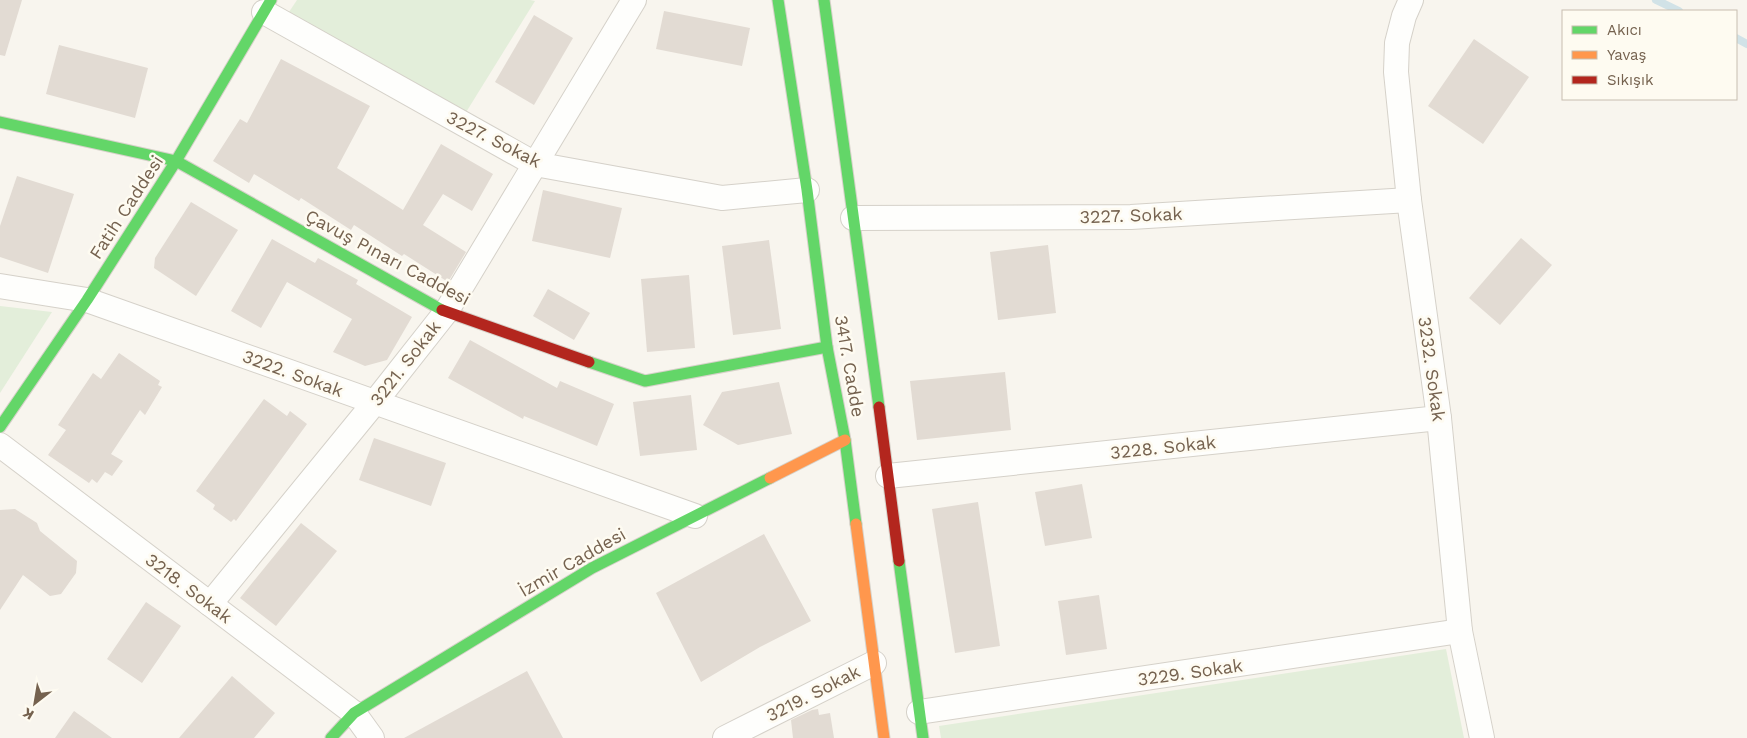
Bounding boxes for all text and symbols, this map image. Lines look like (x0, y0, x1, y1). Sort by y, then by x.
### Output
legend (1562, 10, 1737, 100)
text: Akıcı (1607, 21, 1642, 39)
text: Yavaş (1607, 46, 1647, 64)
text: Sıkışık (1607, 71, 1654, 89)
street label: 3227. Sokak (443, 106, 545, 172)
street label: Fatih Caddesi (85, 151, 167, 263)
street label: 3227. Sokak (1079, 203, 1183, 227)
street label: Çavuş Pınarı Caddesi (302, 205, 474, 309)
street label: 3417. Cadde (831, 313, 869, 419)
street label: 3232. Sokak (1414, 315, 1450, 423)
street label: 3221. Sokak (365, 316, 445, 410)
street label: 3222. Sokak (240, 345, 346, 401)
street label: 3228. Sokak (1109, 431, 1217, 463)
street label: İzmir Caddesi (515, 523, 629, 601)
street label: 3218. Sokak (142, 549, 236, 627)
street label: 3229. Sokak (1136, 654, 1244, 690)
street label: 3219. Sokak (763, 660, 863, 726)
north arrow (10, 678, 60, 728)
text: K (20, 705, 37, 723)

